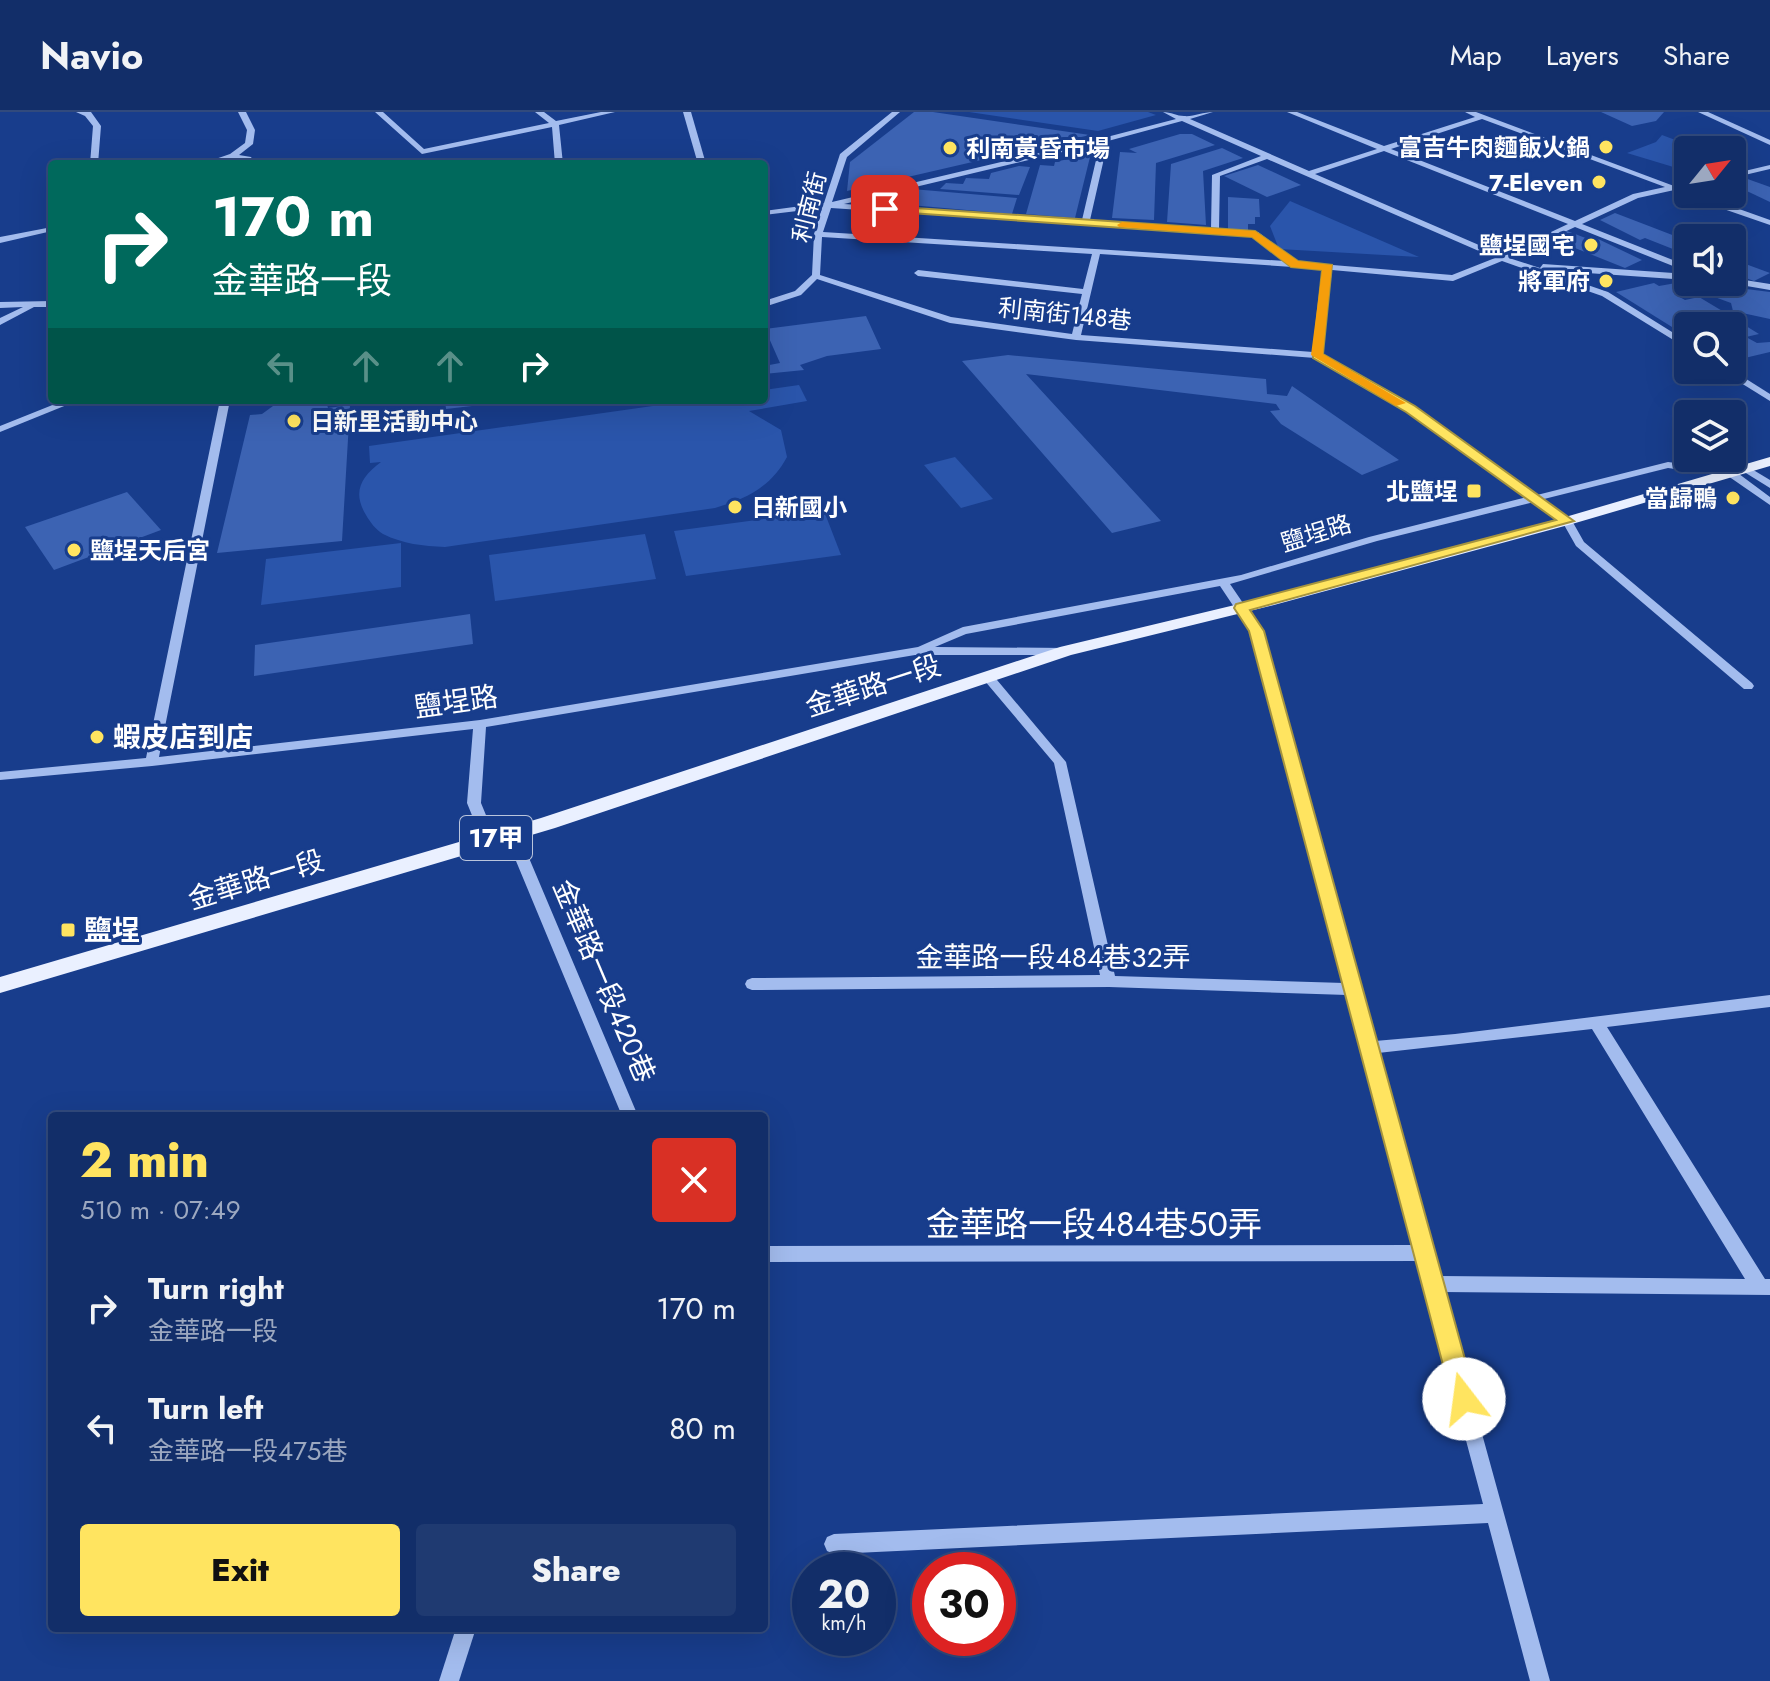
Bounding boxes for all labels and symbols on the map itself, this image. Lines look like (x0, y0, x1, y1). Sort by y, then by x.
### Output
place label: 富吉牛肉麵飯火鍋 (1398, 130, 1590, 165)
place label: 利南黃昏市場 (966, 131, 1110, 166)
north arrow (1674, 136, 1746, 208)
marker: 富吉牛肉麵飯火鍋 (1597, 138, 1615, 156)
marker: 利南黃昏市場 (941, 139, 959, 157)
place label: 7-Eleven (1489, 165, 1583, 200)
street label: 利南街 (783, 168, 835, 246)
marker: 7-Eleven (1590, 173, 1608, 191)
pin (851, 175, 919, 243)
place label: 鹽埕國宅 (1479, 228, 1575, 263)
marker: 鹽埕國宅 (1582, 236, 1600, 254)
place label: 將軍府 (1518, 264, 1590, 299)
marker: 將軍府 (1597, 272, 1615, 290)
street label: 利南街148巷 (997, 290, 1133, 338)
place label: 日新里活動中心 (310, 404, 478, 439)
marker: 日新里活動中心 (285, 412, 303, 430)
place label: 北鹽埕 (1386, 474, 1458, 509)
place label: 當歸鴨 (1645, 481, 1717, 516)
marker: 北鹽埕 (1465, 482, 1483, 500)
marker: 當歸鴨 (1724, 489, 1742, 507)
place label: 日新國小 (751, 490, 847, 525)
marker: 日新國小 (726, 498, 744, 516)
street label: 鹽埕路 (1276, 506, 1356, 560)
place label: 鹽埕天后宮 (90, 533, 210, 568)
marker: 鹽埕天后宮 (65, 541, 83, 559)
street label: 金華路一段 (800, 645, 946, 727)
street label: 鹽埕路 (412, 676, 500, 728)
place label: 蝦皮店到店 (113, 717, 253, 758)
marker: 蝦皮店到店 (88, 728, 106, 746)
road number: 17甲 (460, 816, 532, 860)
street label: 金華路一段 (183, 840, 329, 920)
street label: 金華路一段420巷 (543, 873, 665, 1089)
place label: 鹽埕 (84, 910, 140, 951)
marker: 鹽埕 (59, 921, 77, 939)
street label: 金華路一段484巷32弄 (915, 937, 1191, 978)
street label: 金華路一段484巷50弄 (926, 1200, 1262, 1249)
position arrow (1422, 1357, 1506, 1441)
speed limit sign: 30 (912, 1552, 1016, 1656)

